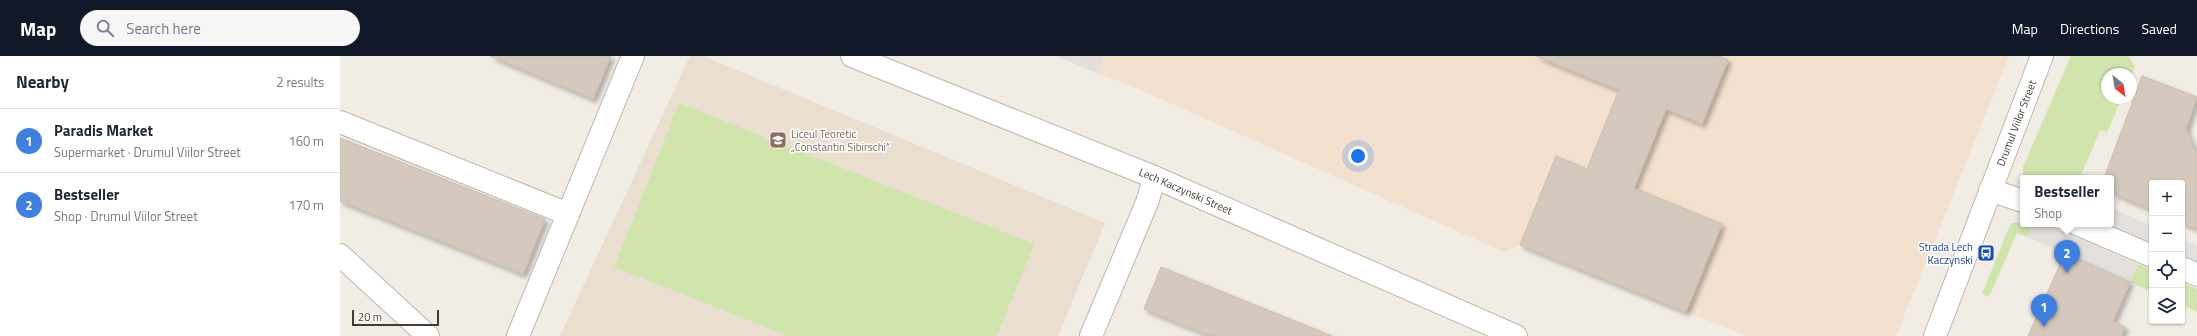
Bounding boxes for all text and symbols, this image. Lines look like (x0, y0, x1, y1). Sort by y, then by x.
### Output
search box (80, 10, 360, 46)
text: Map (20, 14, 56, 43)
icon: search (94, 17, 116, 39)
text: Search here (126, 17, 201, 40)
text: Map (2012, 18, 2038, 39)
text: Directions (2060, 18, 2119, 39)
text: Saved (2141, 18, 2177, 39)
north arrow (2101, 68, 2137, 104)
text: Nearby (16, 69, 69, 95)
text: 2 results (276, 72, 324, 92)
street label: Drumul Viilor Street (1993, 78, 2040, 168)
text: Paradis Market (54, 119, 153, 142)
place label: Liceul Teoretic „Constantin Sibirschi“ (791, 126, 890, 155)
school or university icon: Liceul Teoretic „Constantin Sibirschi“ (768, 130, 788, 150)
text: 1 (25, 131, 33, 151)
text: 160 m (288, 131, 324, 151)
text: Supermarket · Drumul Viilor Street (54, 142, 241, 162)
your location (1348, 146, 1368, 166)
street label: Lech Kaczynski Street (1137, 164, 1235, 219)
popup (2020, 175, 2114, 227)
text: Bestseller (2034, 180, 2100, 203)
map controls (2149, 180, 2185, 324)
button: + (2149, 180, 2185, 216)
text: Bestseller (54, 183, 119, 206)
text: 2 (25, 195, 33, 215)
text: 170 m (288, 195, 324, 215)
text: Shop (2034, 203, 2062, 223)
text: Shop · Drumul Viilor Street (54, 206, 198, 226)
button: − (2149, 216, 2185, 252)
place label: Strada Lech Kaczynski (1919, 239, 1973, 268)
pin: 2 (2054, 240, 2080, 273)
bus stop icon: Strada Lech Kaczynski (1976, 243, 1996, 263)
button: locate (2149, 252, 2185, 288)
button: layers (2149, 288, 2185, 324)
pin: 1 (2031, 294, 2057, 327)
scale bar (352, 308, 439, 327)
text: 20 m (358, 309, 382, 325)

